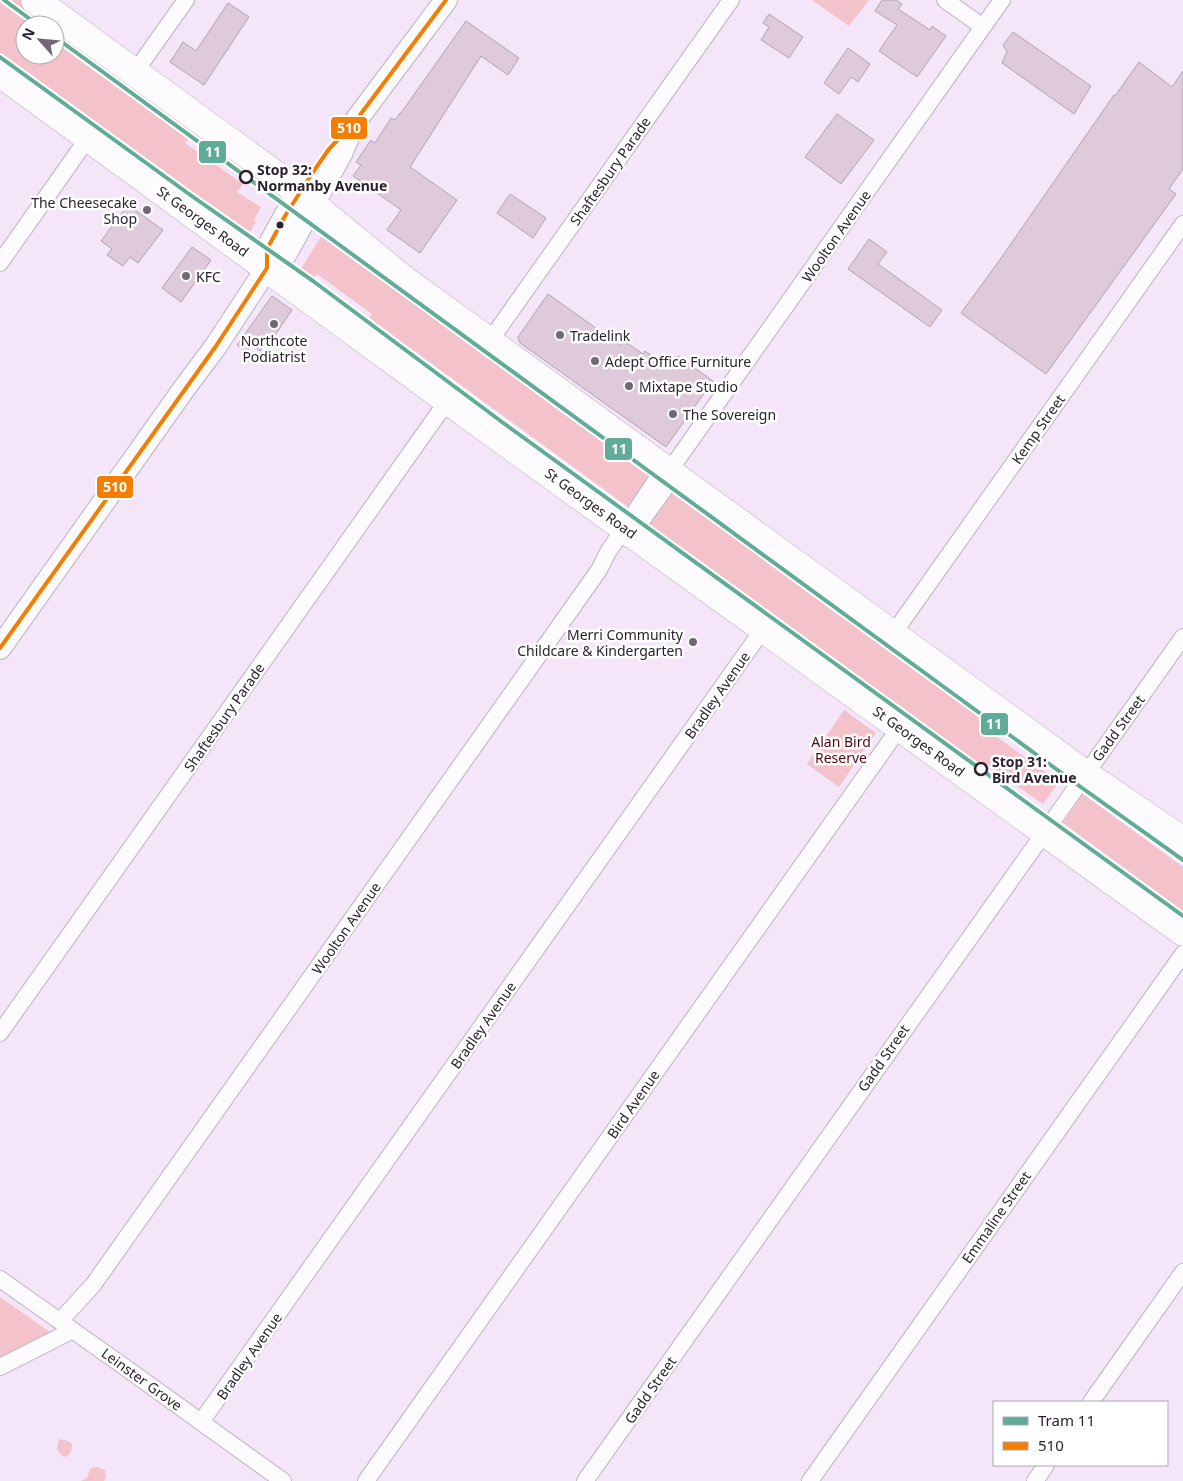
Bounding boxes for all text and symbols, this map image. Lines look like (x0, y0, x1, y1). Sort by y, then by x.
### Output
north arrow (15, 15, 65, 65)
text: N (17, 24, 39, 43)
street label: Shaftesbury Parade (565, 113, 655, 229)
line badge: 510 (330, 116, 368, 140)
text: 510 (337, 118, 361, 137)
line badge: 11 (198, 140, 227, 164)
text: 11 (205, 142, 221, 161)
place label: Stop 32: Normanby Avenue (257, 160, 387, 195)
marker: Stop 32: Normanby Avenue (239, 170, 253, 184)
street label: St Georges Road (153, 181, 253, 261)
street label: Woolton Avenue (797, 186, 875, 286)
place label: The Cheesecake Shop (31, 193, 137, 228)
marker: The Cheesecake Shop (141, 204, 153, 216)
unlabelled marker (275, 220, 285, 230)
place label: KFC (196, 267, 221, 286)
marker: KFC (180, 270, 192, 282)
marker: Northcote Podiatrist (268, 318, 280, 330)
place label: Tradelink (570, 326, 631, 345)
marker: Tradelink (554, 329, 566, 341)
place label: Northcote Podiatrist (241, 331, 307, 366)
place label: Adept Office Furniture (605, 352, 751, 371)
marker: Adept Office Furniture (589, 355, 601, 367)
place label: Mixtape Studio (639, 377, 738, 396)
marker: Mixtape Studio (623, 380, 635, 392)
street label: Kemp Street (1007, 390, 1069, 468)
place label: The Sovereign (683, 405, 776, 424)
marker: The Sovereign (667, 408, 679, 420)
line badge: 11 (604, 437, 633, 461)
text: 11 (611, 439, 627, 458)
street label: St Georges Road (541, 463, 641, 543)
line badge: 510 (96, 475, 134, 499)
text: 510 (103, 477, 127, 496)
place label: Merri Community Childcare & Kindergarten (517, 625, 684, 660)
marker: Merri Community Childcare & Kindergarten (687, 636, 699, 648)
street label: Bradley Avenue (680, 648, 754, 742)
street label: Shaftesbury Parade (179, 659, 269, 775)
street label: Gadd Street (1087, 691, 1149, 765)
street label: St Georges Road (869, 701, 969, 781)
line badge: 11 (980, 712, 1009, 736)
text: 11 (986, 714, 1002, 733)
park label: Alan Bird Reserve (811, 732, 871, 767)
place label: Stop 31: Bird Avenue (992, 752, 1077, 787)
marker: Stop 31: Bird Avenue (974, 762, 988, 776)
street label: Woolton Avenue (307, 878, 385, 978)
street label: Bradley Avenue (446, 978, 520, 1072)
street label: Gadd Street (853, 1021, 913, 1095)
street label: Bird Avenue (602, 1066, 664, 1142)
street label: Emmaline Street (957, 1167, 1035, 1267)
street label: Bradley Avenue (212, 1309, 286, 1403)
street label: Leinster Grove (98, 1343, 186, 1415)
street label: Gadd Street (620, 1353, 680, 1427)
legend (993, 1401, 1168, 1466)
text: Tram 11 (1038, 1410, 1095, 1430)
text: 510 (1038, 1435, 1064, 1455)

